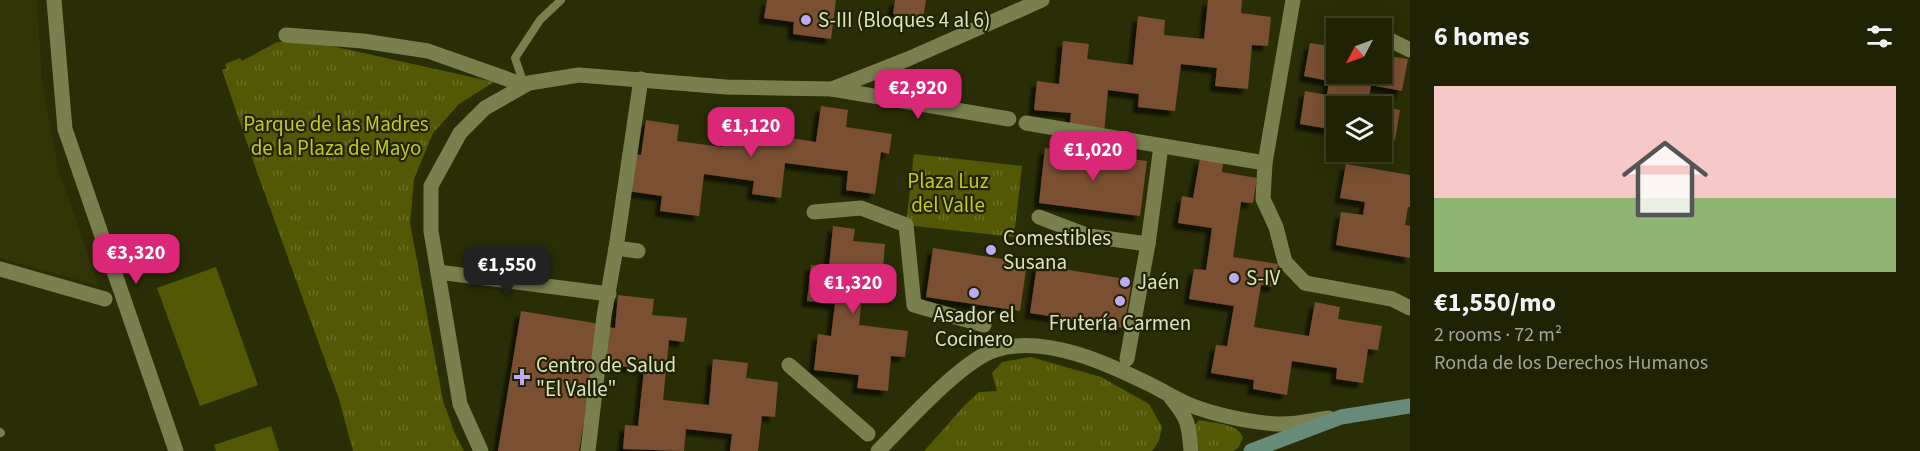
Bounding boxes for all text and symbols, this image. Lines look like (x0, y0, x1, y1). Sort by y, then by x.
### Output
place label: S-III (Bloques 4 al 6) (818, 5, 990, 35)
marker: S-III (Bloques 4 al 6) (799, 13, 813, 27)
north arrow (1326, 18, 1392, 84)
map controls (1326, 18, 1392, 162)
text: 6 homes (1434, 18, 1529, 55)
icon: filters (1863, 20, 1896, 53)
pin: €2,920 (869, 69, 967, 120)
text: €2,920 (889, 74, 947, 102)
button: layers (1326, 96, 1392, 162)
pin: €1,120 (702, 107, 800, 158)
park label: Parque de las Madres de la Plaza de Mayo (243, 109, 429, 163)
text: €1,120 (722, 112, 780, 140)
icon: home (1611, 125, 1719, 233)
pin: €1,020 (1044, 131, 1142, 182)
text: €1,020 (1064, 136, 1122, 164)
park label: Plaza Luz del Valle (907, 166, 989, 220)
place label: Comestibles Susana (1003, 223, 1111, 277)
pin: €3,320 (87, 234, 185, 285)
text: €3,320 (107, 239, 165, 267)
marker: Comestibles Susana (984, 243, 998, 257)
pin: €1,550 (458, 246, 556, 297)
text: €1,550 (478, 251, 536, 279)
place label: S-IV (1246, 263, 1281, 293)
pin: €1,320 (804, 264, 902, 315)
place label: Jaén (1137, 267, 1180, 297)
text: €1,320 (824, 269, 882, 297)
marker: S-IV (1227, 271, 1241, 285)
marker: Jaén (1118, 275, 1132, 289)
text: €1,550/mo (1434, 284, 1556, 321)
marker: Asador el Cocinero (967, 286, 981, 300)
marker: Frutería Carmen (1113, 294, 1127, 308)
place label: Asador el Cocinero (933, 300, 1015, 354)
place label: Frutería Carmen (1049, 308, 1191, 338)
text: 2 rooms · 72 m² (1434, 321, 1562, 349)
text: Ronda de los Derechos Humanos (1434, 349, 1708, 377)
place label: Centro de Salud "El Valle" (536, 350, 676, 404)
marker: Centro de Salud "El Valle" (513, 368, 531, 386)

